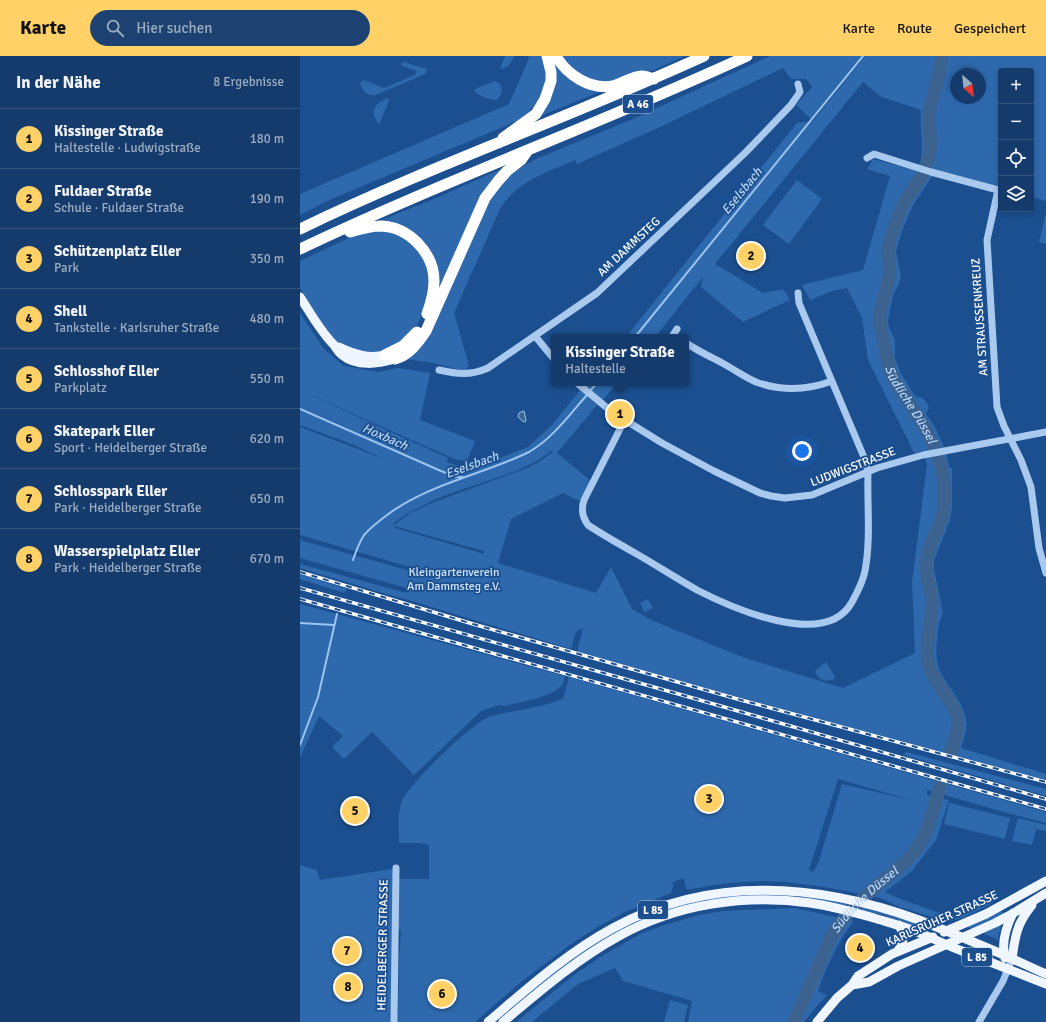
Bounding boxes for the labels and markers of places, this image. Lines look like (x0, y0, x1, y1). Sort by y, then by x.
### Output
pin: 2 (738, 241, 764, 271)
pin: 1 (607, 399, 633, 429)
pin: 3 (696, 784, 722, 814)
pin: 5 (342, 796, 368, 826)
pin: 4 (847, 933, 873, 963)
pin: 7 (334, 936, 360, 966)
pin: 8 (335, 972, 361, 1002)
pin: 6 (429, 979, 455, 1009)

